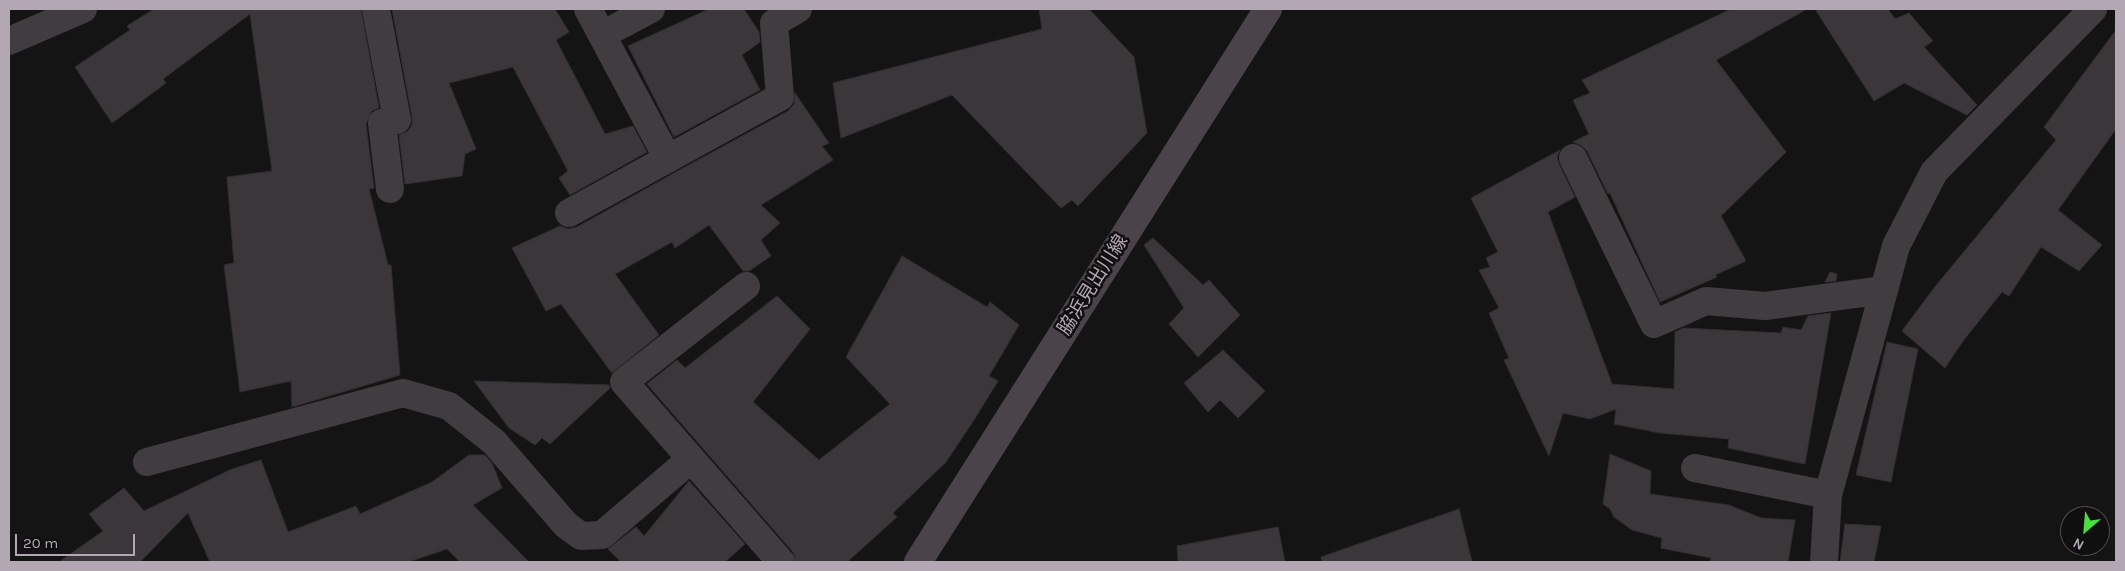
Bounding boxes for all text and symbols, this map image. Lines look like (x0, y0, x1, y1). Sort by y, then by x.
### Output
street label: 脇浜見出川線 (1053, 231, 1133, 339)
north arrow (2060, 506, 2110, 556)
scale bar (18, 524, 138, 556)
text: 20 m (23, 534, 58, 552)
text: N (2070, 534, 2087, 554)

